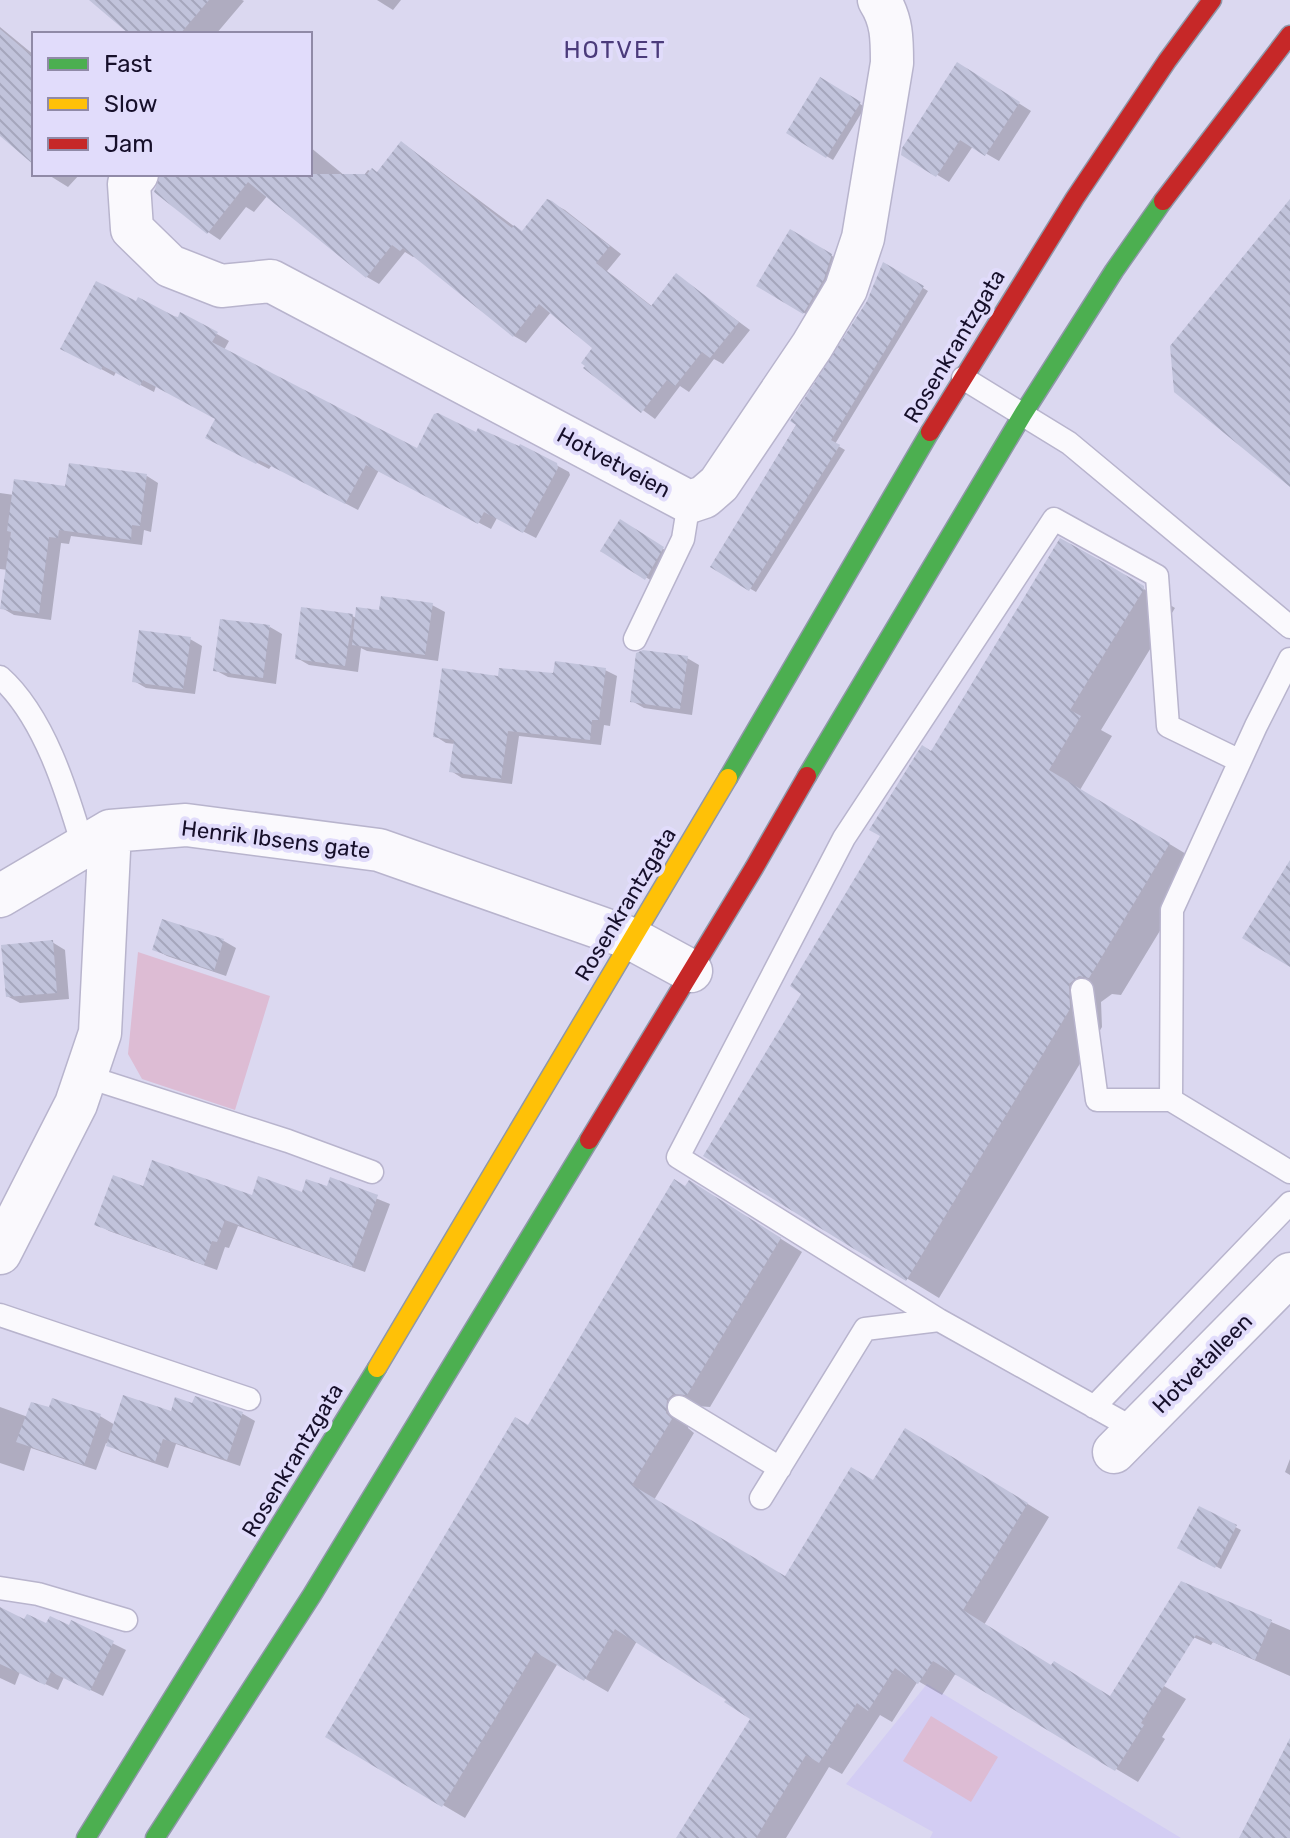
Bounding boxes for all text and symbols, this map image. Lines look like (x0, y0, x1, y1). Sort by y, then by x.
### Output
legend (32, 32, 312, 176)
district label: HOTVET (563, 36, 667, 64)
text: Fast (104, 50, 152, 78)
text: Slow (104, 90, 157, 118)
text: Jam (104, 130, 154, 158)
street label: Rosenkrantzgata (898, 265, 1011, 428)
street label: Hotvetveien (552, 421, 675, 504)
street label: Henrik Ibsens gate (180, 815, 372, 864)
street label: Rosenkrantzgata (569, 823, 682, 986)
street label: Hotvetalleen (1147, 1308, 1258, 1419)
street label: Rosenkrantzgata (236, 1379, 349, 1542)

